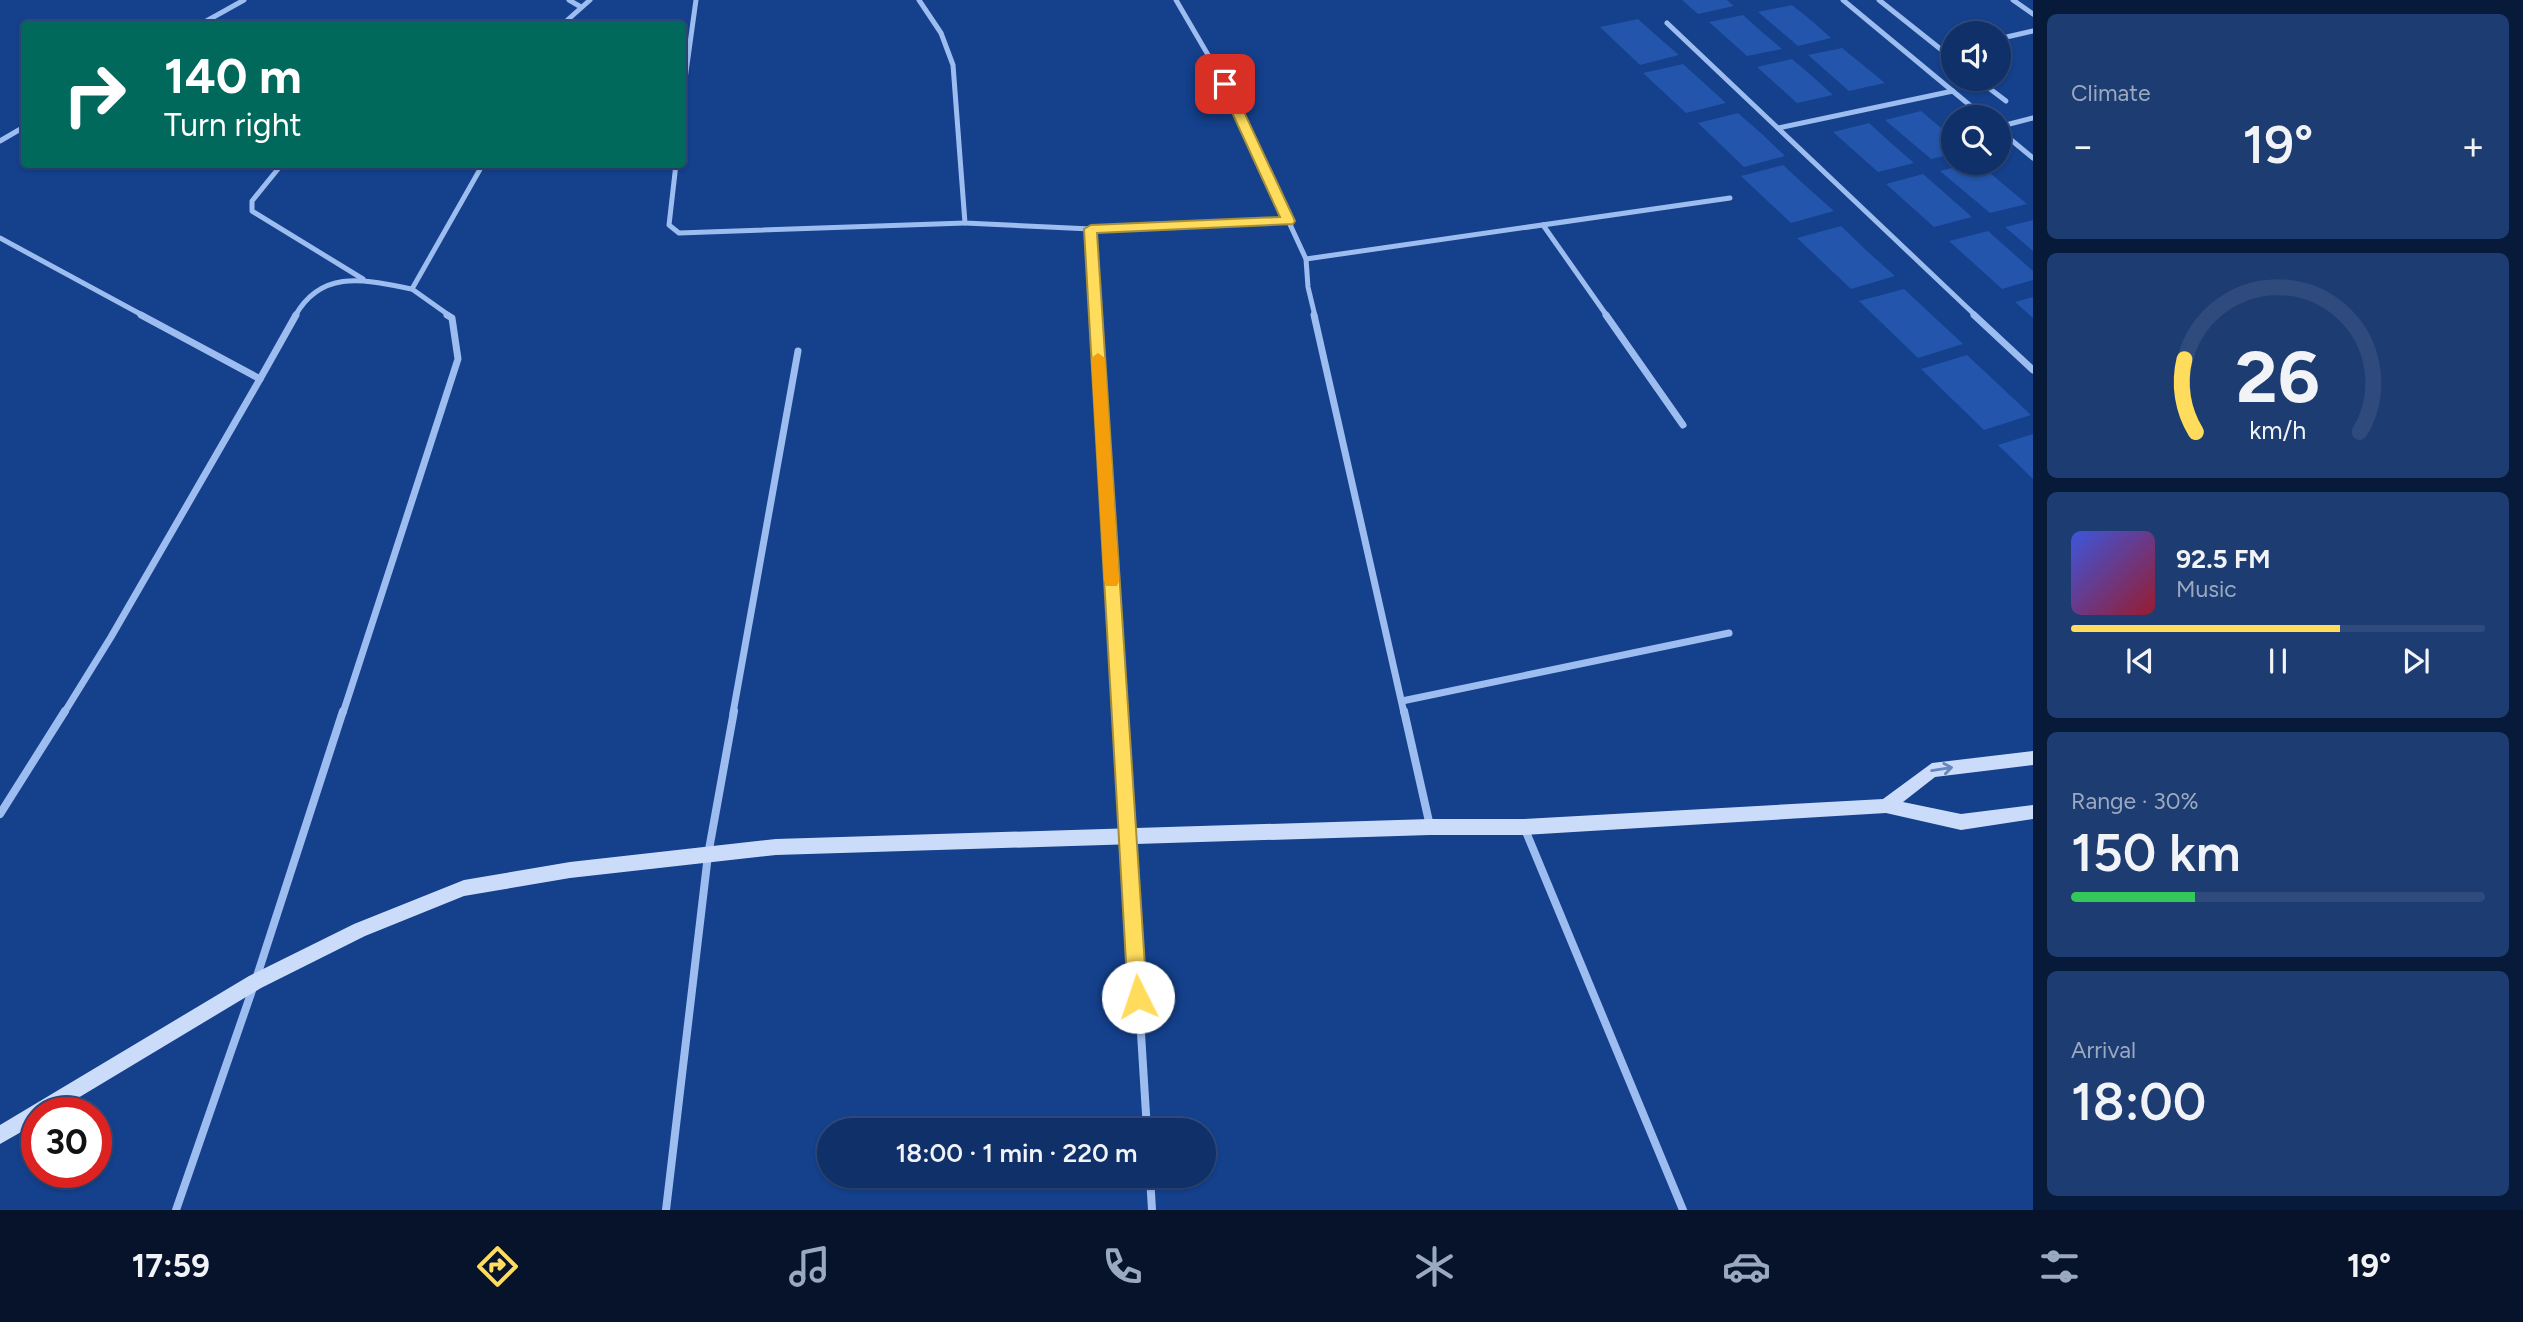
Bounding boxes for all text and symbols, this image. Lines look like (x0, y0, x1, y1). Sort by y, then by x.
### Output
map controls (1941, 21, 2011, 175)
button: sound (1941, 21, 2011, 91)
text: 140 m (164, 46, 302, 105)
icon: right (49, 49, 140, 140)
pin (1195, 54, 1255, 114)
icon: arrive (1206, 65, 1244, 103)
text: Climate (2071, 79, 2150, 107)
button: search (1941, 105, 2011, 175)
text: Turn right (164, 106, 302, 144)
text: 19° (2242, 114, 2314, 176)
text: − (2071, 123, 2095, 169)
text: + (2461, 123, 2485, 169)
text: 26 (2236, 333, 2320, 420)
text: km/h (2249, 415, 2307, 445)
text: 92.5 FM (2176, 543, 2271, 575)
text: Music (2176, 575, 2237, 603)
icon: previous (2121, 642, 2159, 680)
icon: pause (2259, 642, 2297, 680)
icon: next (2397, 642, 2435, 680)
one-way arrow (1930, 762, 1953, 775)
text: Range · 30% (2071, 787, 2199, 815)
text: 150 km (2071, 822, 2241, 884)
position arrow (1101, 960, 1175, 1034)
text: Arrival (2071, 1036, 2136, 1064)
text: 18:00 (2071, 1071, 2206, 1133)
speed limit sign: 30 (21, 1097, 112, 1188)
text: 18:00 · 1 min · 220 m (895, 1137, 1138, 1169)
icon: directions (473, 1242, 522, 1291)
icon: music (785, 1242, 834, 1291)
icon: phone (1098, 1242, 1147, 1291)
icon: climate (1410, 1242, 1459, 1291)
icon: car (1722, 1242, 1771, 1291)
icon: filters (2035, 1242, 2084, 1291)
text: 17:59 (132, 1247, 210, 1285)
text: 19° (2347, 1247, 2391, 1285)

